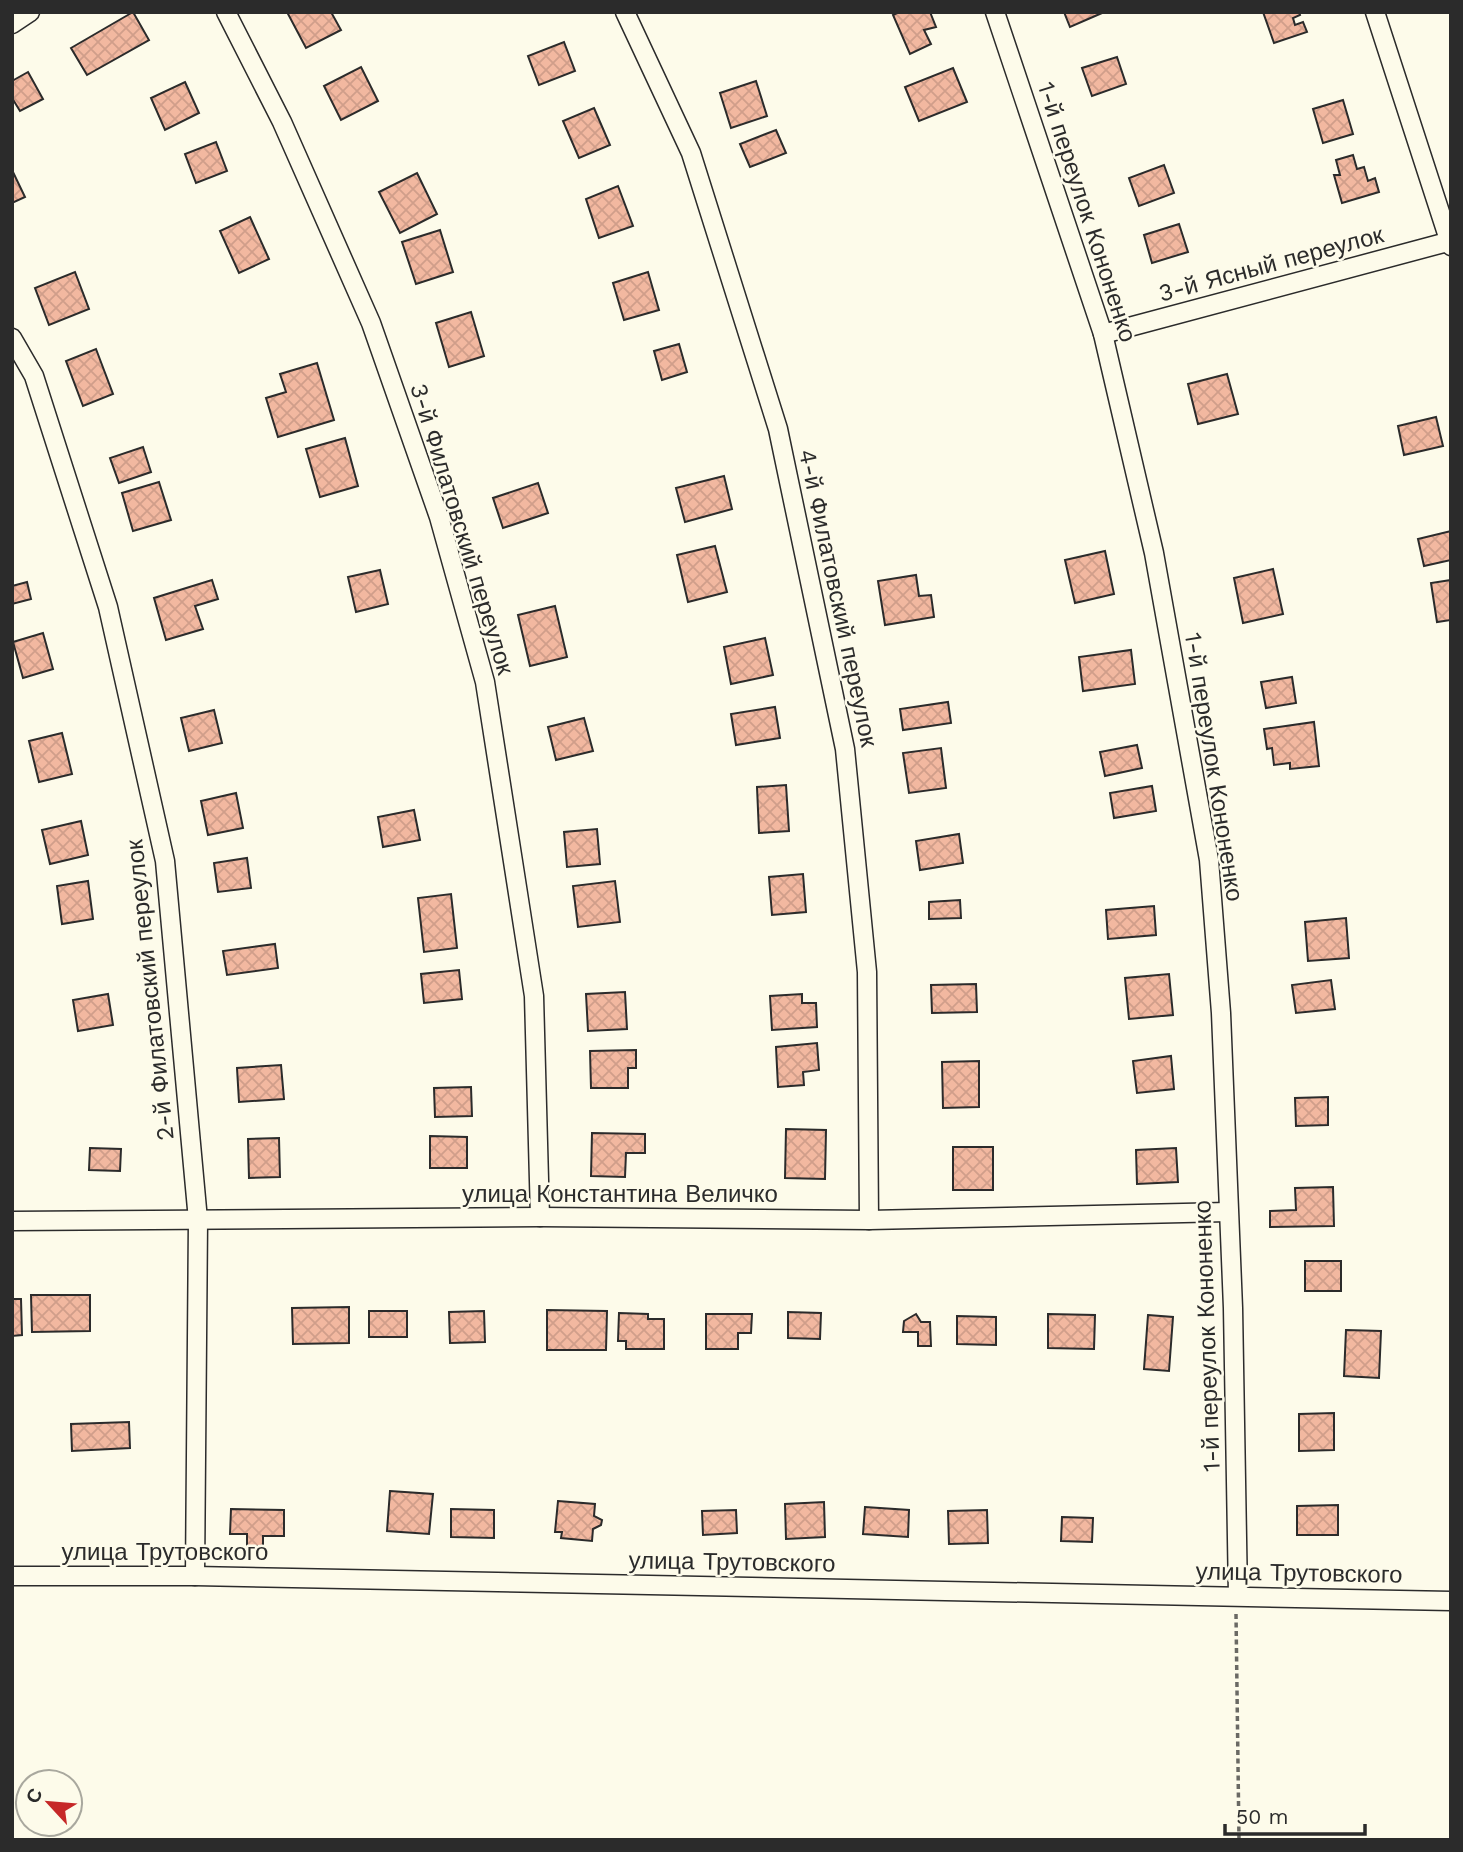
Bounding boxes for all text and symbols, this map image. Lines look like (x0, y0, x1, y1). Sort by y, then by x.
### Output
street label: 1-й переулок Кононенко (1032, 79, 1142, 345)
street label: 3-й Ясный переулок (1156, 220, 1387, 307)
street label: 3-й Филатовский переулок (404, 380, 520, 678)
street label: 4-й Филатовский переулок (793, 447, 883, 750)
street label: 1-й переулок Кононенко (1179, 631, 1249, 903)
street label: 2-й Филатовский переулок (120, 838, 180, 1142)
street label: улица Константина Величко (462, 1180, 778, 1208)
street label: 1-й переулок Кононенко (1188, 1200, 1226, 1472)
street label: улица Трутовского (62, 1538, 268, 1566)
street label: улица Трутовского (628, 1546, 836, 1578)
street label: улица Трутовского (1195, 1557, 1403, 1589)
north arrow (14, 1768, 84, 1838)
text: С (21, 1784, 48, 1807)
scale bar (1225, 1792, 1365, 1836)
text: 50 m (1236, 1804, 1288, 1829)

